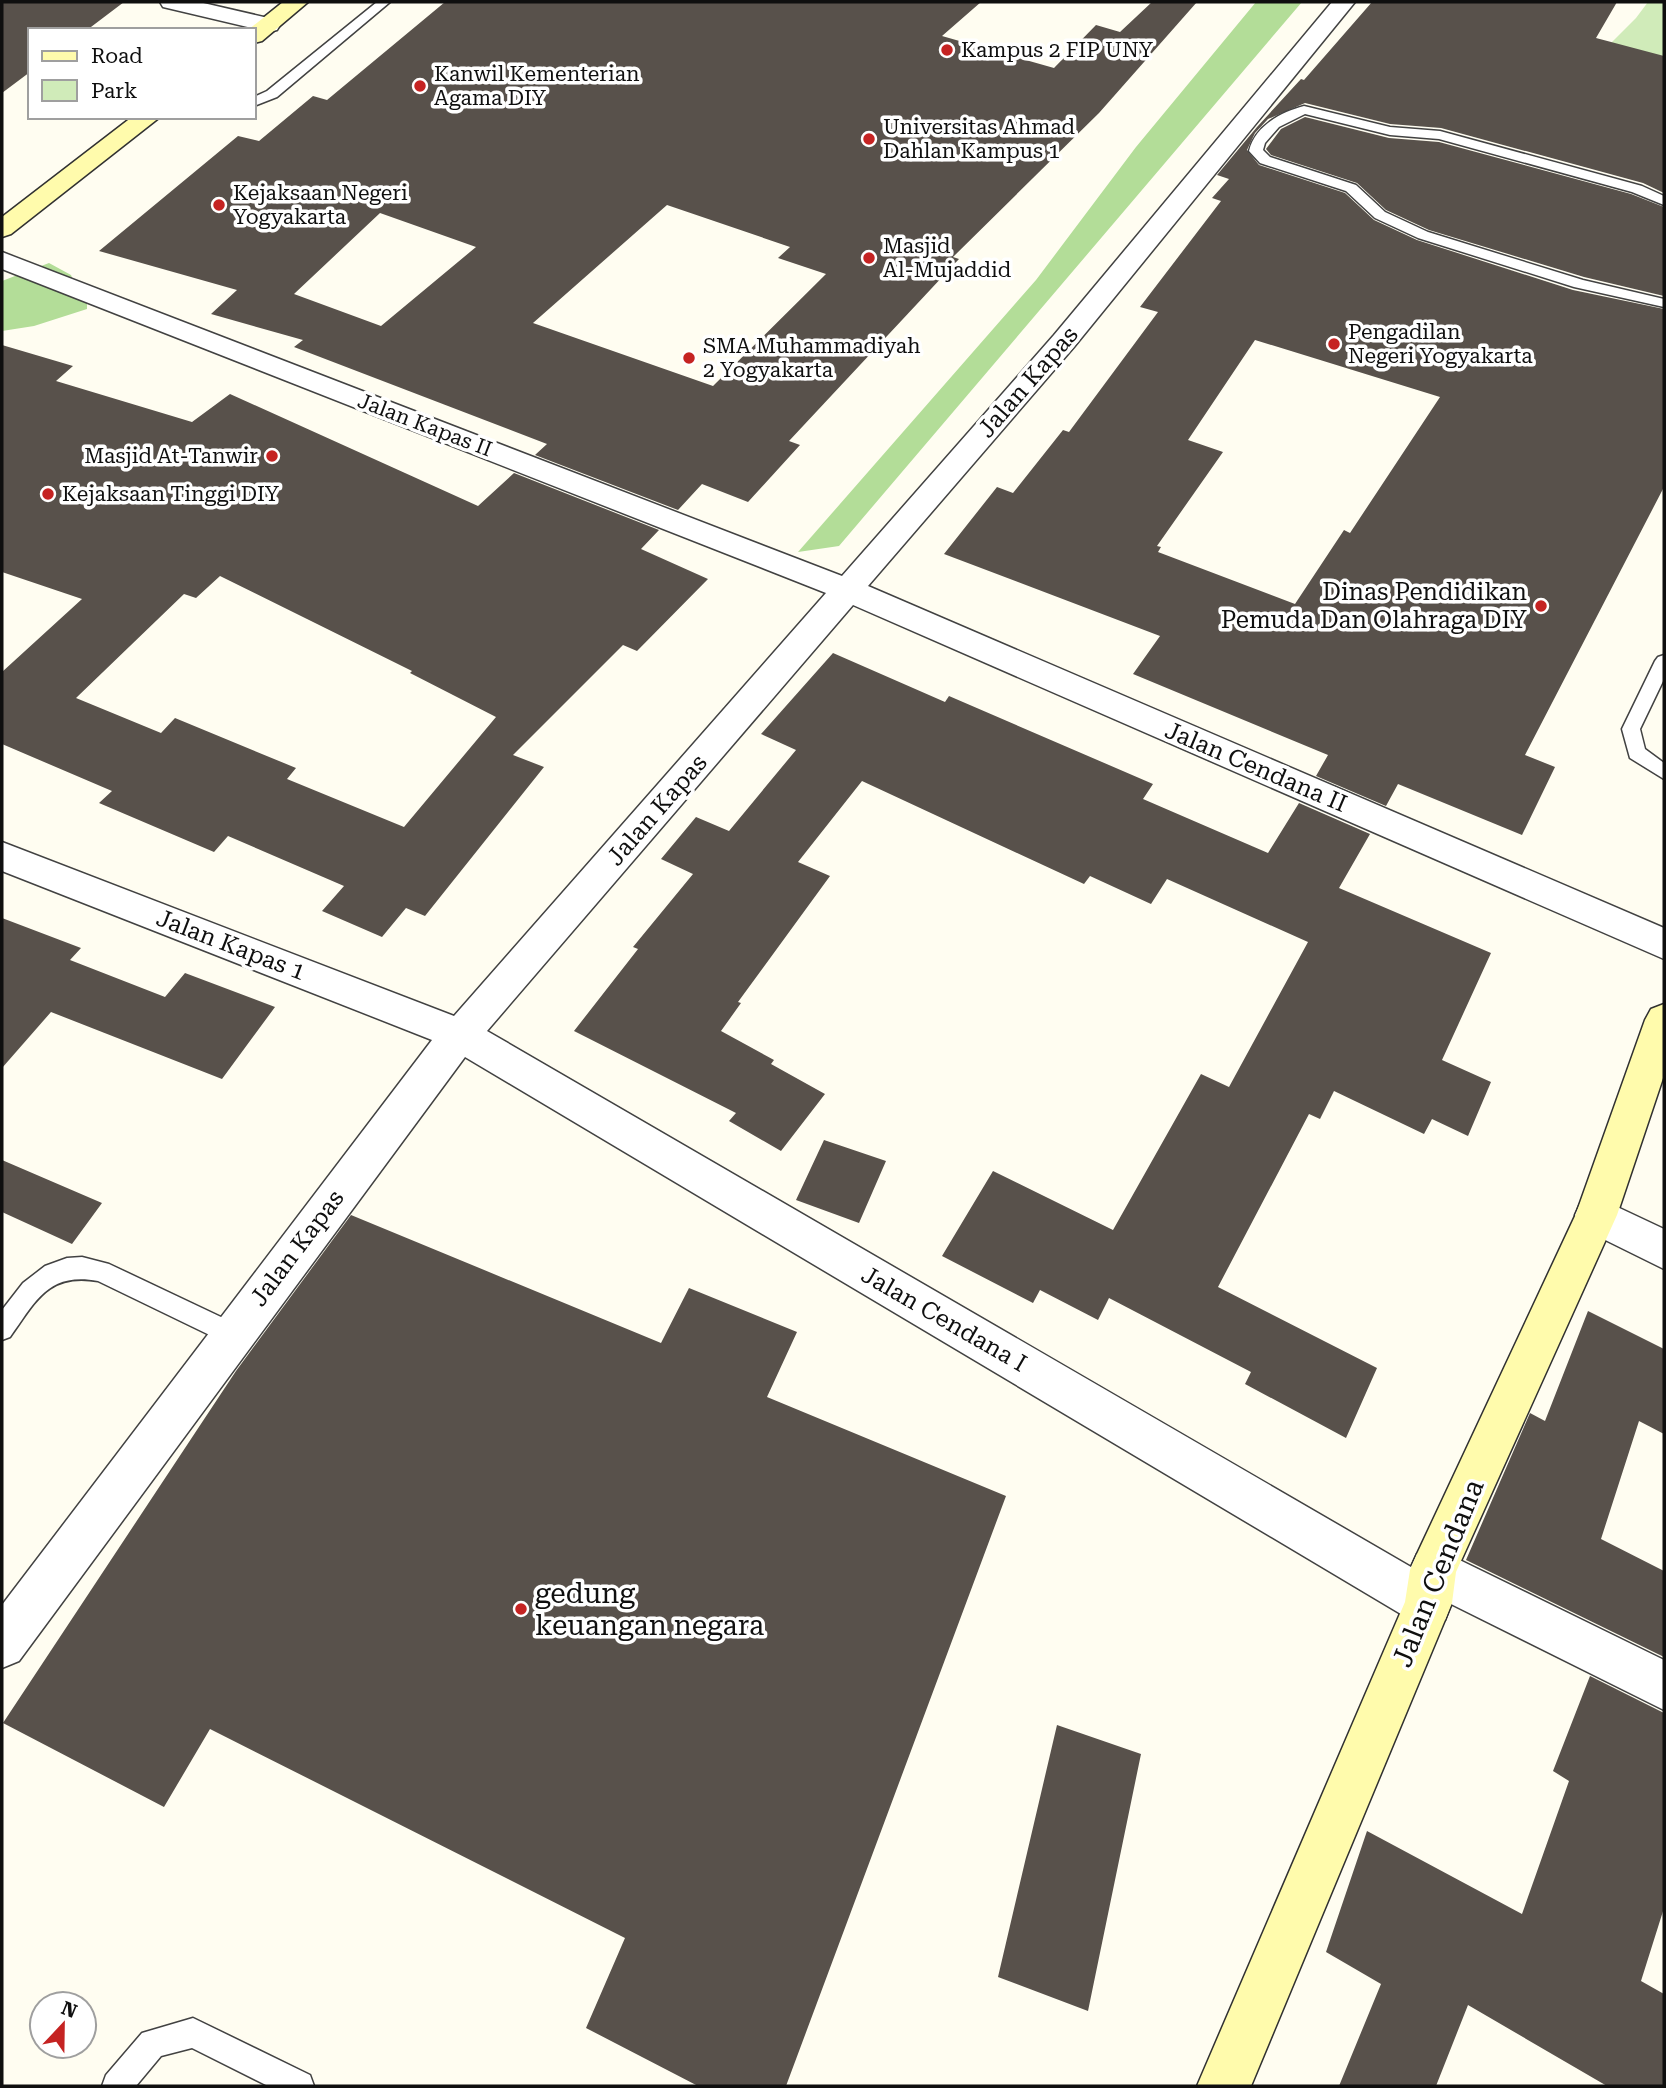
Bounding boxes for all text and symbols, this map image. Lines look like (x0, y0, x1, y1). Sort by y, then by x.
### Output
legend (28, 28, 256, 119)
place label: Kampus 2 FIP UNY (961, 38, 1154, 62)
marker: Kampus 2 FIP UNY (939, 42, 955, 58)
text: Road (91, 44, 143, 68)
place label: Kanwil Kementerian Agama DIY (434, 62, 640, 110)
marker: Kanwil Kementerian Agama DIY (412, 78, 428, 94)
text: Park (91, 79, 137, 103)
place label: Universitas Ahmad Dahlan Kampus 1 (883, 115, 1076, 163)
marker: Universitas Ahmad Dahlan Kampus 1 (861, 131, 877, 147)
place label: Kejaksaan Negeri Yogyakarta (233, 181, 408, 229)
marker: Kejaksaan Negeri Yogyakarta (211, 197, 227, 213)
place label: Masjid Al-Mujaddid (883, 234, 1012, 282)
marker: Masjid Al-Mujaddid (861, 250, 877, 266)
place label: Pengadilan Negeri Yogyakarta (1348, 320, 1533, 368)
street label: Jalan Kapas (972, 321, 1084, 443)
place label: SMA Muhammadiyah 2 Yogyakarta (703, 334, 921, 382)
marker: Pengadilan Negeri Yogyakarta (1326, 336, 1342, 352)
marker: SMA Muhammadiyah 2 Yogyakarta (681, 350, 697, 366)
street label: Jalan Kapas II (355, 388, 495, 462)
place label: Masjid At-Tanwir (84, 444, 258, 468)
marker: Masjid At-Tanwir (264, 448, 280, 464)
place label: Kejaksaan Tinggi DIY (62, 482, 280, 506)
marker: Kejaksaan Tinggi DIY (40, 486, 56, 502)
place label: Dinas Pendidikan Pemuda Dan Olahraga DIY (1221, 578, 1528, 634)
marker: Dinas Pendidikan Pemuda Dan Olahraga DIY (1533, 598, 1549, 614)
street label: Jalan Cendana II (1161, 716, 1351, 818)
street label: Jalan Kapas (601, 749, 713, 871)
street label: Jalan Kapas 1 (152, 904, 310, 986)
street label: Jalan Kapas (244, 1184, 350, 1312)
street label: Jalan Cendana I (857, 1260, 1031, 1378)
street label: Jalan Cendana (1385, 1474, 1491, 1672)
place label: gedung keuangan negara (535, 1577, 764, 1642)
marker: gedung keuangan negara (513, 1601, 529, 1617)
north arrow (28, 1990, 98, 2060)
text: N (58, 1996, 81, 2023)

